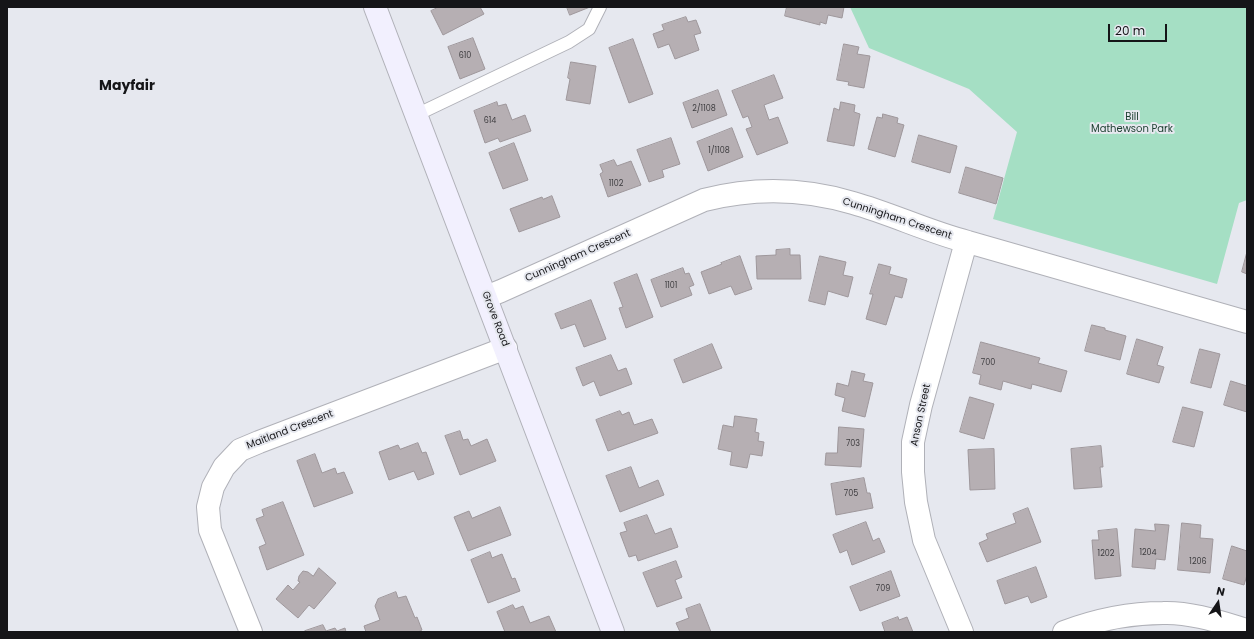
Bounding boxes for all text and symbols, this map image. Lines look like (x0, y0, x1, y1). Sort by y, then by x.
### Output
scale bar (1110, 16, 1169, 42)
text: 20 m (1115, 22, 1145, 39)
house number: 610 (459, 51, 471, 61)
district label: Mayfair (99, 78, 155, 94)
house number: 2/1108 (692, 104, 716, 114)
park label: Bill Mathewson Park (1091, 111, 1173, 134)
house number: 614 (484, 116, 496, 126)
house number: 1/1108 (708, 146, 730, 156)
house number: 1102 (609, 179, 623, 189)
street label: Cunningham Crescent (841, 196, 953, 242)
street label: Cunningham Crescent (524, 227, 632, 285)
house number: 1101 (665, 281, 677, 291)
street label: Grove Road (479, 290, 511, 348)
house number: 700 (981, 358, 995, 368)
street label: Anson Street (909, 383, 933, 447)
street label: Maitland Crescent (245, 408, 335, 452)
house number: 703 (846, 439, 860, 449)
house number: 705 (844, 489, 858, 499)
house number: 1204 (1139, 548, 1157, 558)
house number: 1202 (1098, 549, 1114, 559)
house number: 1206 (1189, 557, 1207, 567)
north arrow (1198, 583, 1238, 623)
text: N (1215, 583, 1227, 600)
house number: 709 (876, 584, 890, 594)

